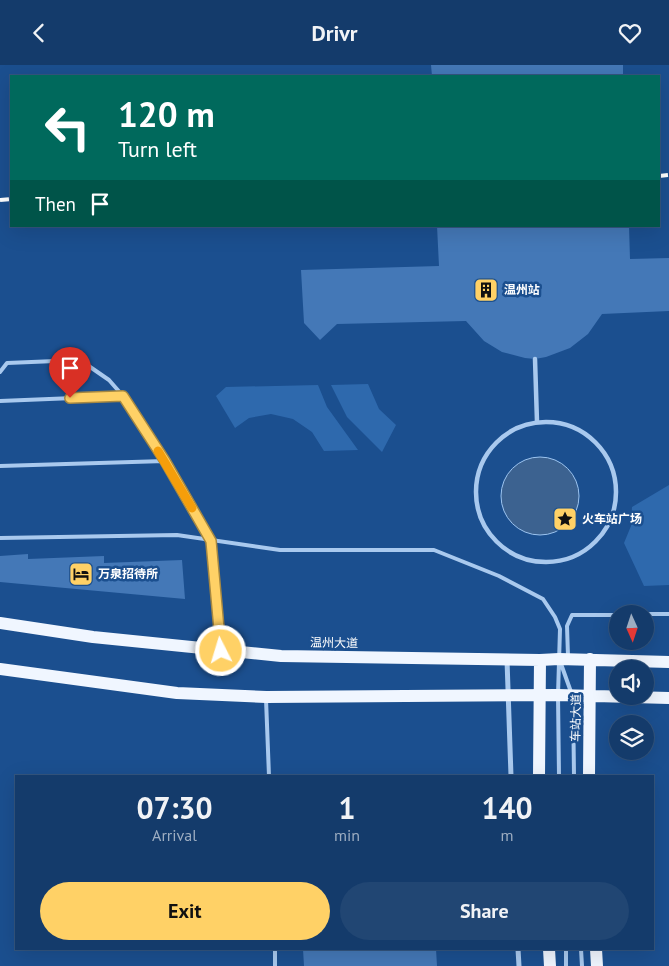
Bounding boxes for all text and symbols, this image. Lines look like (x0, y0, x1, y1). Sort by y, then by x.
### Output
icon: back (25, 19, 53, 47)
text: Drivr (311, 19, 358, 47)
icon: heart (616, 19, 644, 47)
text: 120 m (118, 91, 215, 137)
icon: left (35, 95, 100, 160)
text: Turn left (118, 135, 197, 163)
icon: arrive (86, 190, 114, 218)
text: Then (35, 192, 76, 216)
building icon: 温州站 (473, 277, 499, 303)
place label: 温州站 (504, 282, 540, 297)
pin (49, 347, 91, 398)
icon: arrive (56, 354, 84, 382)
place icon: 火车站广场 (552, 506, 578, 532)
place label: 火车站广场 (582, 511, 642, 526)
hotel icon: 万泉招待所 (68, 561, 94, 587)
place label: 万泉招待所 (98, 566, 158, 581)
north arrow (609, 605, 654, 650)
map controls (609, 605, 654, 760)
position arrow (194, 624, 246, 676)
street label: 温州大道 (310, 635, 358, 650)
button: sound (609, 660, 654, 705)
street label: 车站大道 (568, 694, 583, 742)
button: layers (609, 715, 654, 760)
text: 07:30 (136, 788, 213, 827)
text: 1 (339, 788, 356, 827)
text: 140 (481, 788, 533, 827)
text: Arrival (152, 825, 197, 845)
text: min (334, 825, 360, 845)
text: m (501, 825, 514, 845)
button: Exit (40, 882, 330, 940)
button: Share (340, 882, 629, 940)

